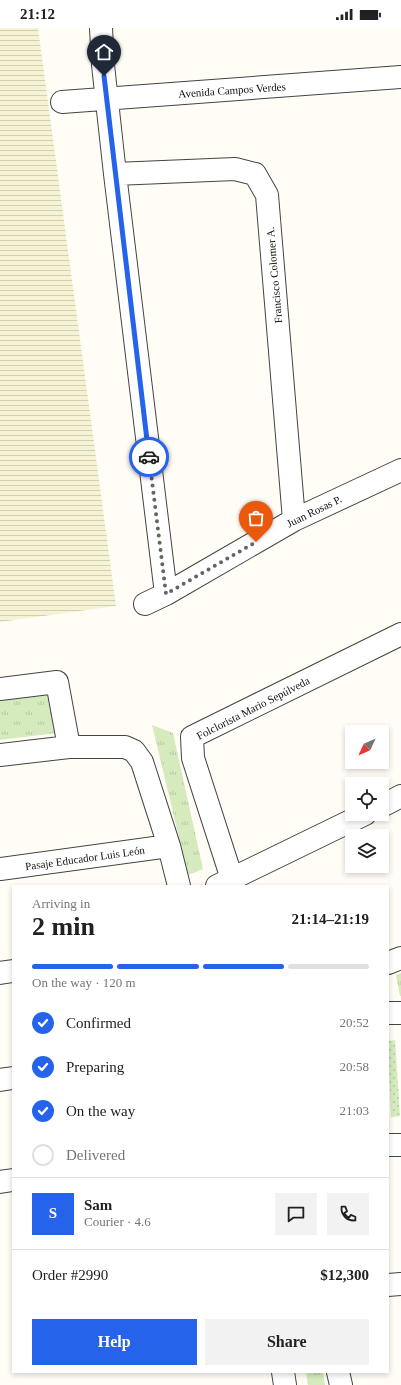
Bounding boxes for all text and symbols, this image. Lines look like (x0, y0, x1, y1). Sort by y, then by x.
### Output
text: 21:12 (20, 6, 55, 22)
pin (87, 35, 121, 76)
icon: home (93, 41, 115, 63)
street label: Avenida Campos Verdes (178, 80, 286, 100)
street label: Francisco Colomer A. (264, 226, 284, 324)
courier (129, 437, 169, 477)
icon: car (138, 446, 160, 468)
street label: Juan Rosas P. (285, 492, 344, 529)
pin (239, 501, 273, 542)
icon: bag (245, 507, 267, 529)
street label: Folclorista Mario Sepúlveda (194, 674, 312, 742)
north arrow (345, 725, 389, 769)
map controls (345, 725, 389, 873)
button: locate (345, 777, 389, 821)
button: layers (345, 829, 389, 873)
street label: Pasaje Educador Luis León (24, 844, 146, 872)
text: Arriving in (32, 896, 90, 911)
text: 21:14–21:19 (292, 911, 369, 927)
text: 2 min (32, 912, 95, 941)
text: On the way · 120 m (32, 975, 136, 990)
icon: check (32, 1012, 54, 1034)
text: Confirmed (66, 1015, 131, 1031)
text: 20:52 (339, 1015, 369, 1030)
icon: check (32, 1056, 54, 1078)
text: Preparing (66, 1059, 124, 1075)
text: 20:58 (339, 1059, 369, 1074)
icon: check (32, 1100, 54, 1122)
text: On the way (66, 1103, 135, 1119)
text: 21:03 (339, 1103, 369, 1118)
text: Delivered (66, 1147, 125, 1163)
button: chat (275, 1193, 317, 1235)
button: phone (327, 1193, 369, 1235)
text: Sam (84, 1197, 112, 1213)
text: S (49, 1205, 57, 1221)
text: Courier · 4.6 (84, 1214, 151, 1229)
text: Order #2990 (32, 1267, 108, 1283)
text: $12,300 (320, 1267, 369, 1283)
button: Help (32, 1319, 197, 1365)
button: Share (205, 1319, 369, 1365)

